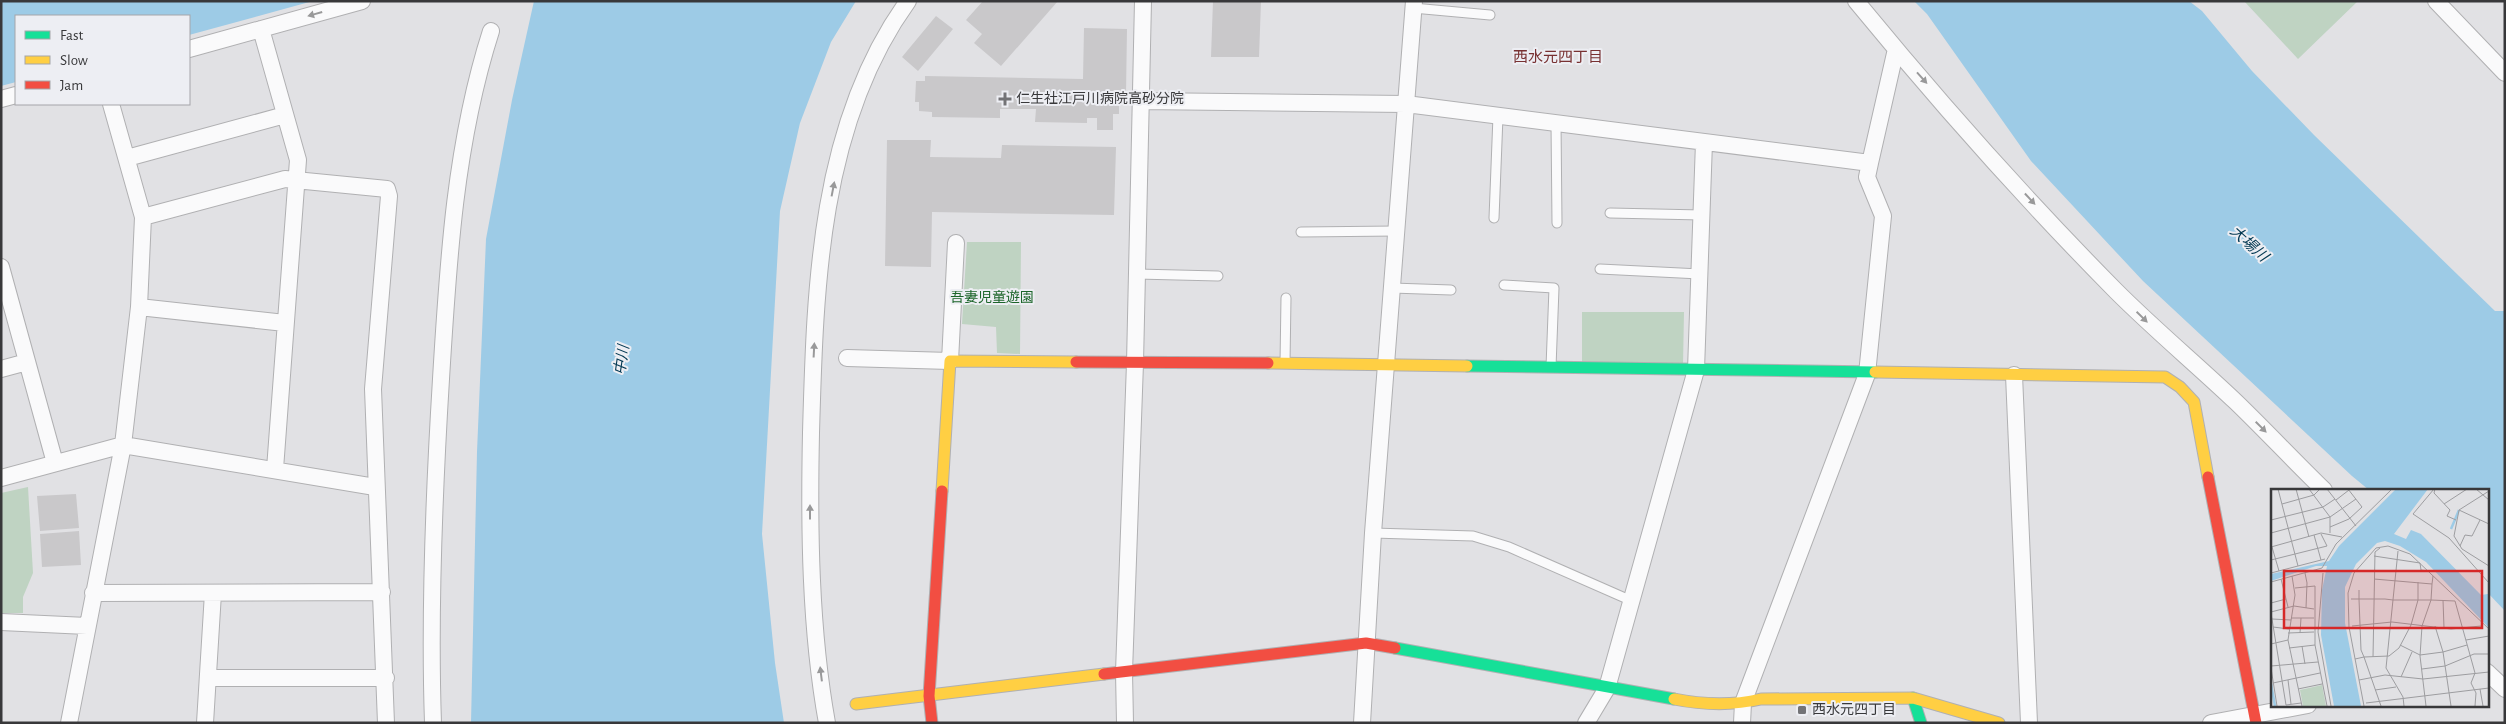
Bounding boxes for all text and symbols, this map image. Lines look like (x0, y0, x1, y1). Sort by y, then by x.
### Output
one-way arrow (307, 10, 322, 18)
legend (15, 15, 190, 105)
text: Fast (60, 28, 84, 43)
district label: 西水元四丁目 (1513, 49, 1603, 65)
text: Slow (60, 53, 88, 68)
one-way arrow (1916, 72, 1927, 85)
text: Jam (60, 78, 83, 93)
place label: 仁生社江戸川病院高砂分院 (1016, 91, 1184, 106)
marker: 仁生社江戸川病院高砂分院 (998, 92, 1012, 106)
one-way arrow (829, 180, 837, 196)
one-way arrow (2024, 193, 2036, 205)
water label: 大場川 (2227, 223, 2273, 266)
park label: 吾妻児童遊園 (950, 289, 1034, 305)
one-way arrow (2136, 311, 2148, 323)
water label: 中川 (611, 342, 632, 376)
one-way arrow (810, 342, 818, 358)
one-way arrow (2255, 421, 2267, 433)
inset map (2271, 489, 2488, 706)
one-way arrow (807, 504, 815, 520)
one-way arrow (817, 666, 825, 682)
place label: 西水元四丁目 (1812, 702, 1896, 717)
marker: 西水元四丁目 (1796, 704, 1808, 716)

